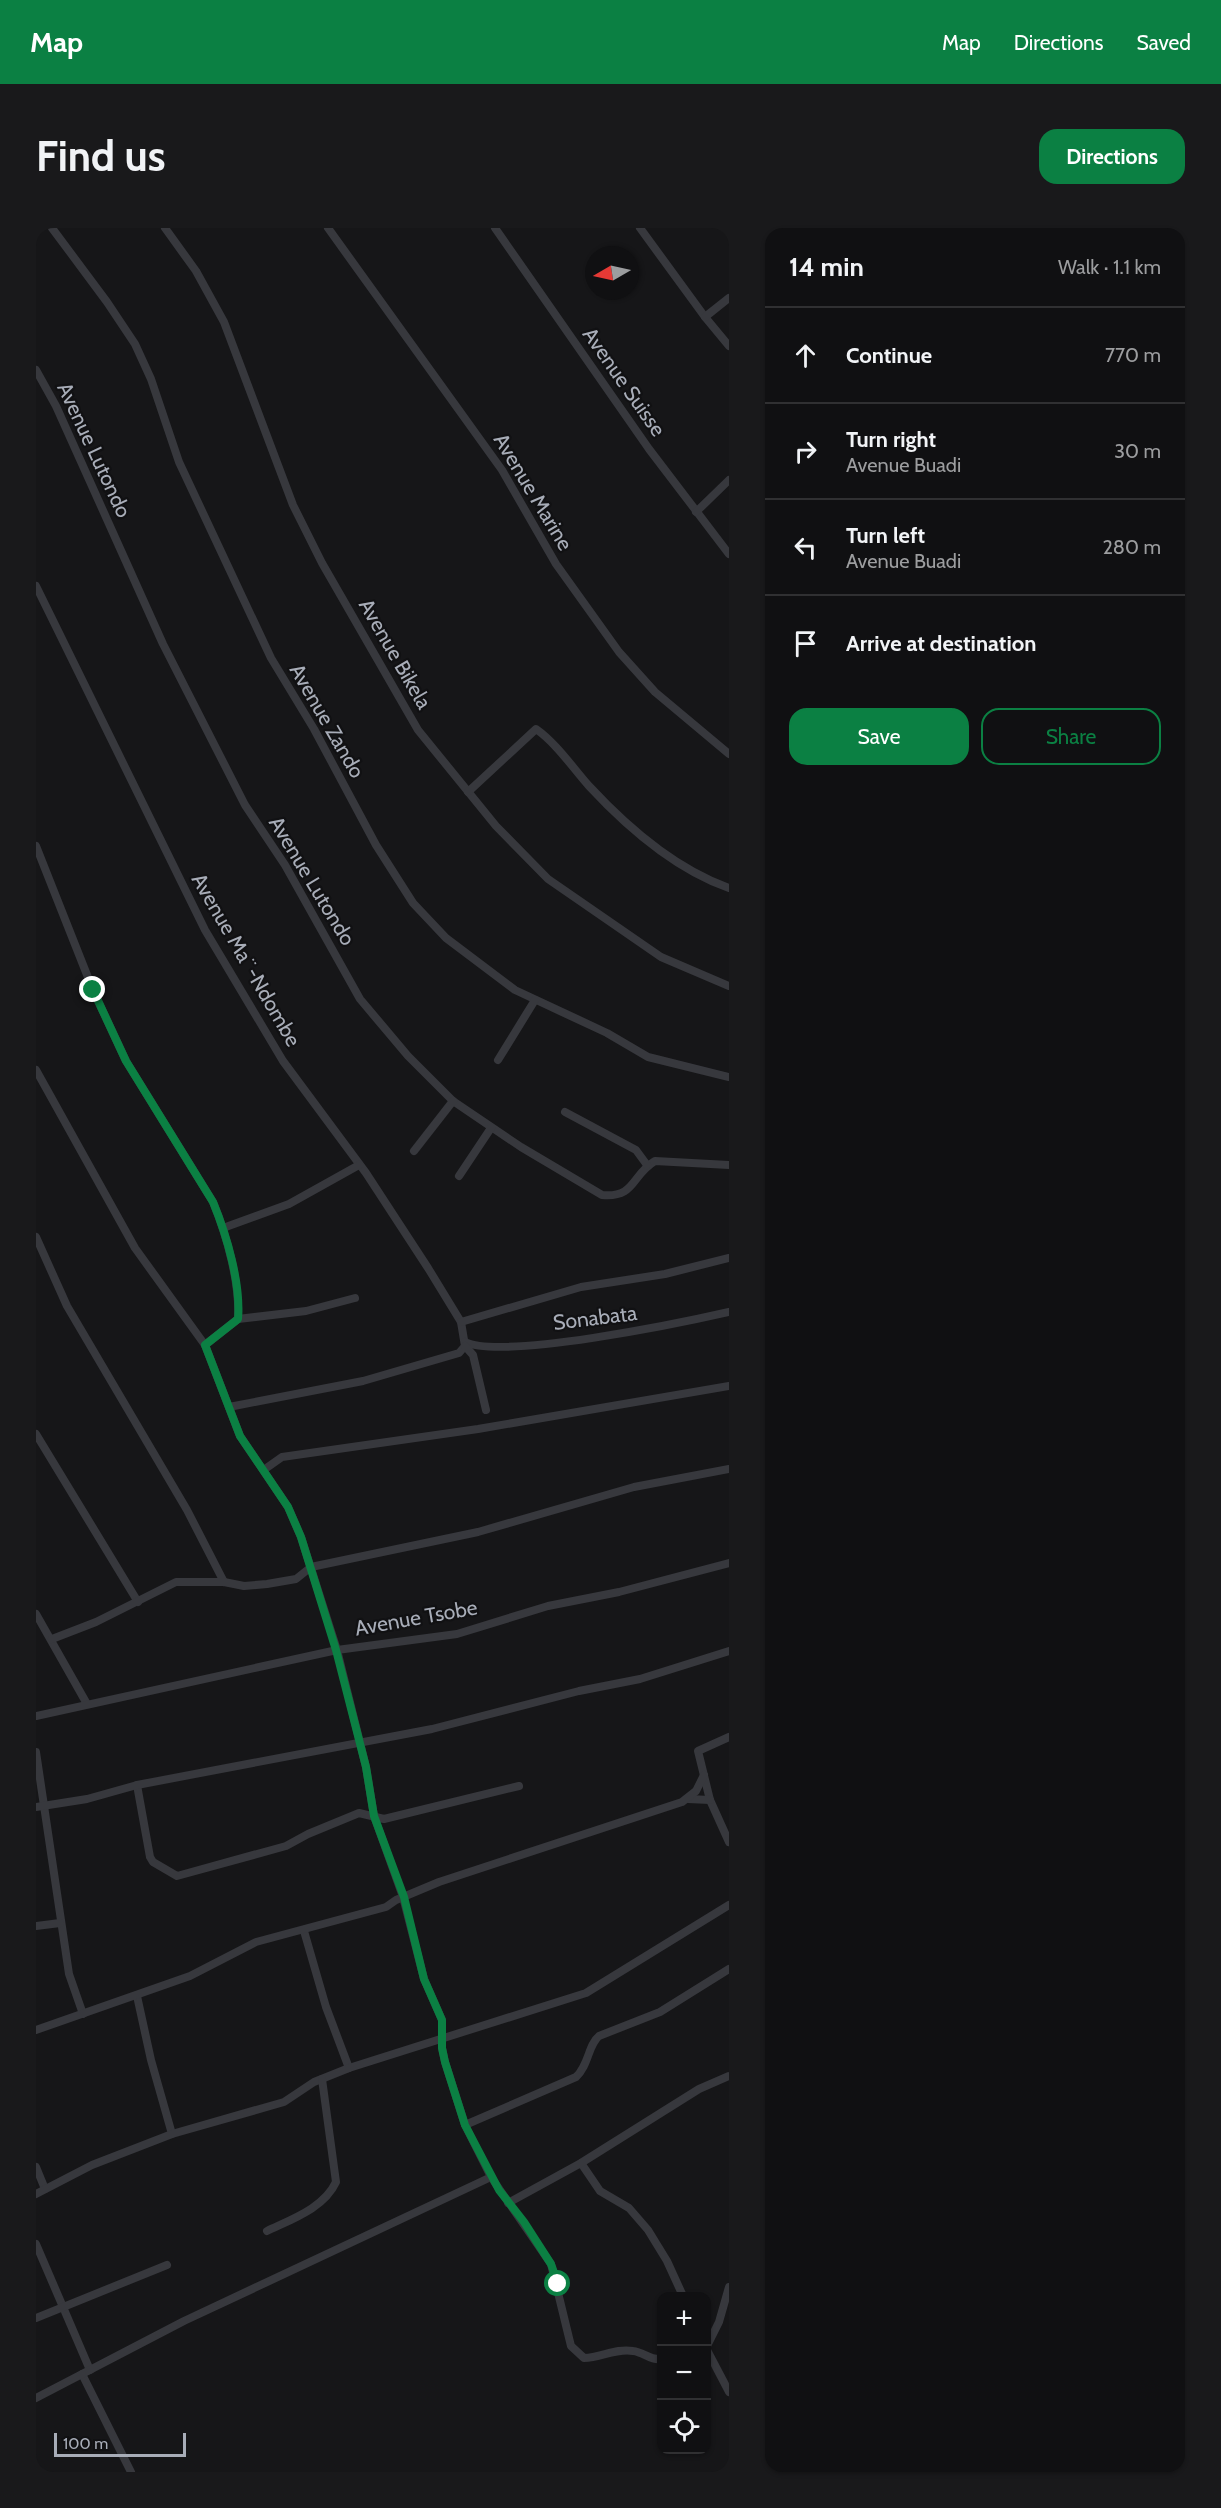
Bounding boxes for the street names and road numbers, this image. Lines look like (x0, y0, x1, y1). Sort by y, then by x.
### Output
street label: Avenue Suisse (578, 323, 671, 441)
street label: Avenue Lutondo (52, 378, 137, 521)
street label: Avenue Marine (489, 429, 578, 555)
street label: Avenue Bikela (354, 594, 437, 713)
street label: Avenue Zando (285, 659, 370, 782)
street label: Avenue Lutondo (264, 812, 361, 950)
street label: Avenue Ma¨-Ndombe (187, 869, 306, 1051)
street label: Sonabata (552, 1300, 638, 1335)
street label: Avenue Tsobe (353, 1594, 479, 1641)

